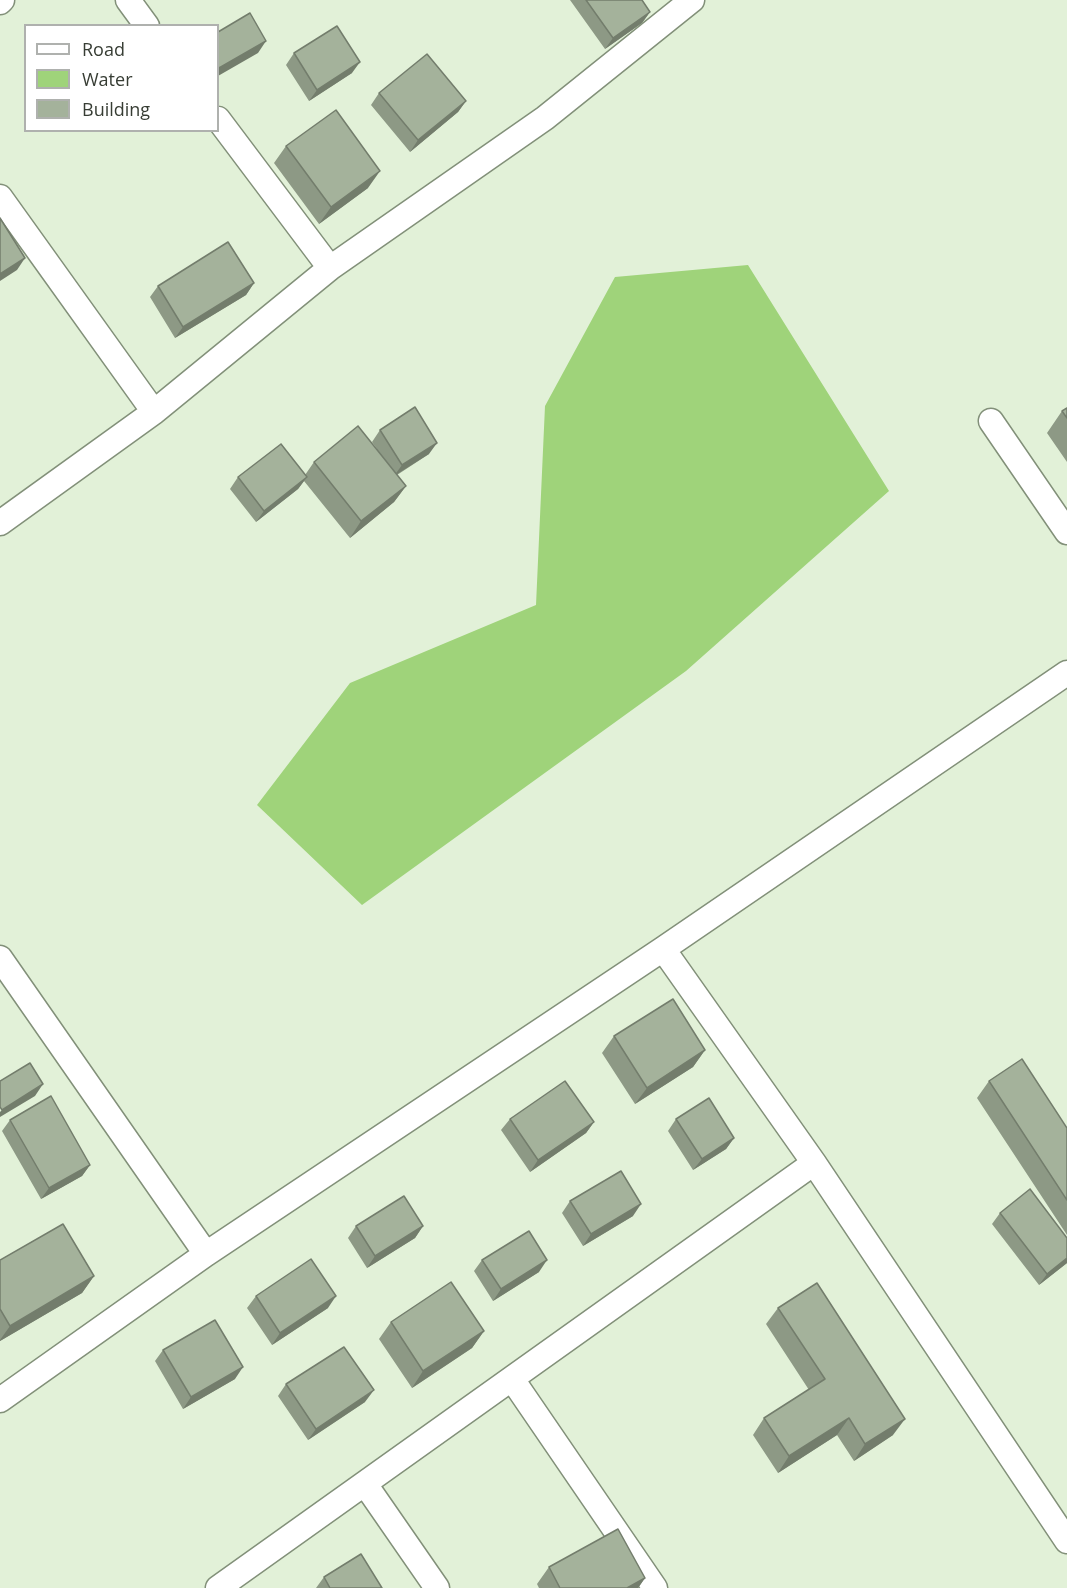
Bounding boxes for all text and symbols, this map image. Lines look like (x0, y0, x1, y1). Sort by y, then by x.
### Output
legend (24, 24, 219, 132)
text: Road (82, 37, 125, 61)
text: Water (82, 67, 133, 91)
text: Building (82, 97, 150, 121)

